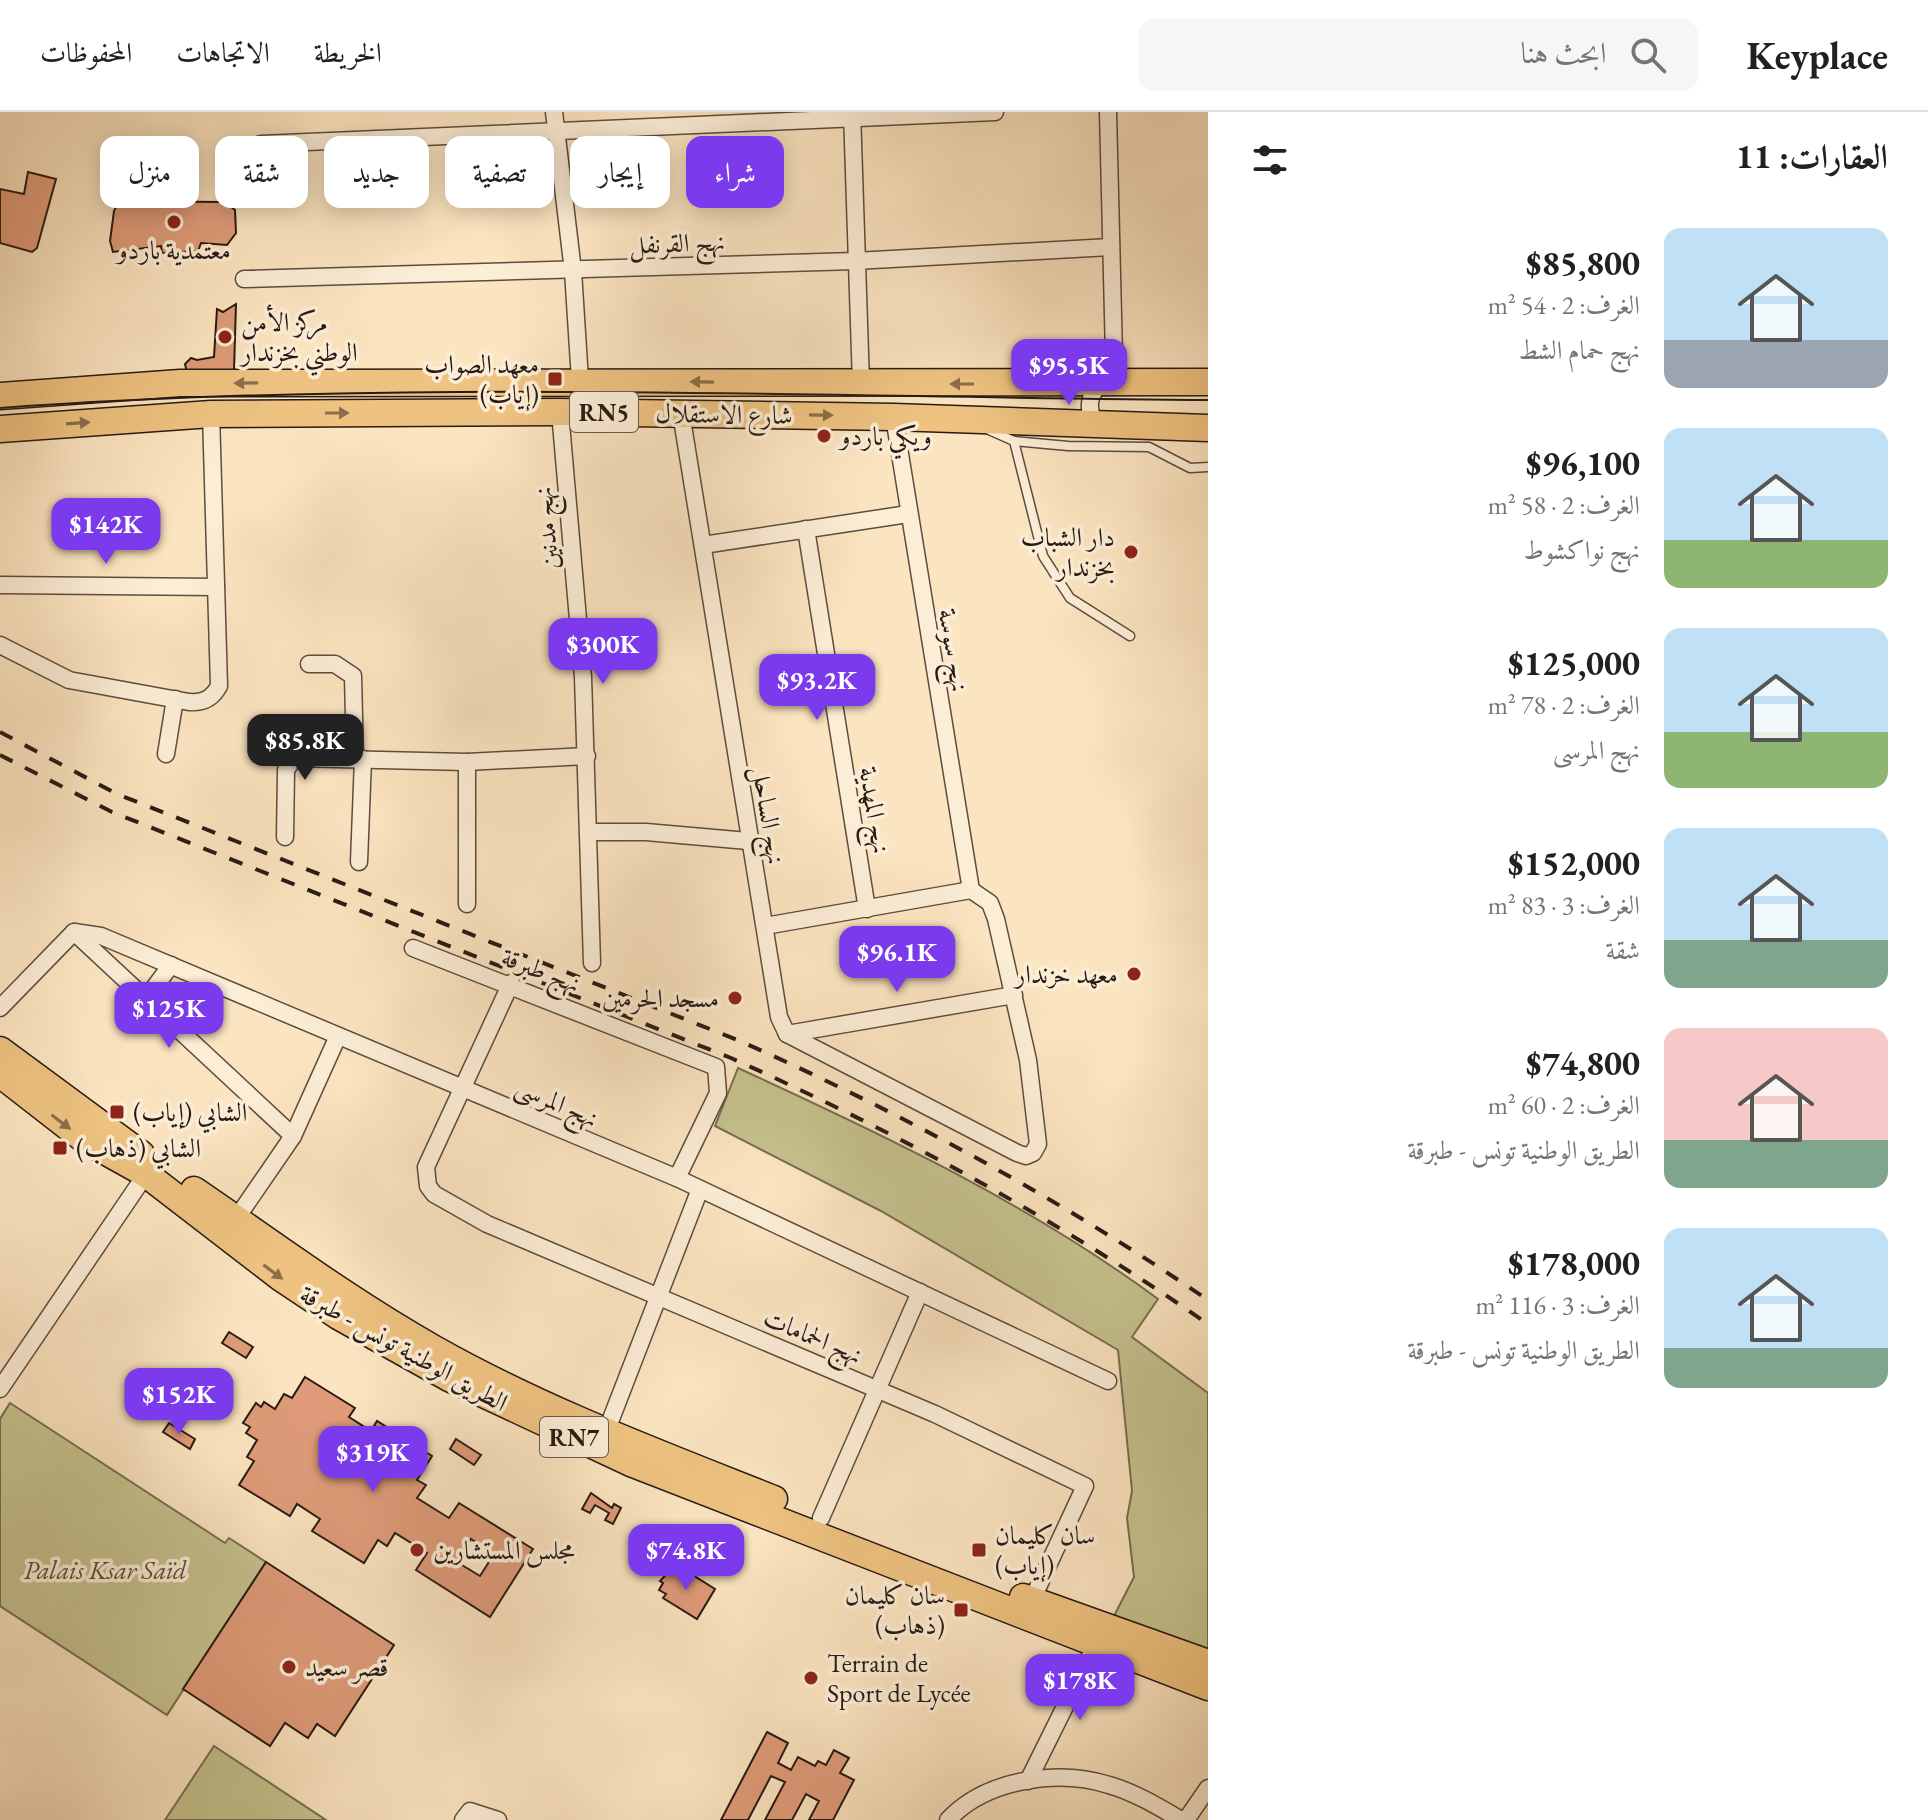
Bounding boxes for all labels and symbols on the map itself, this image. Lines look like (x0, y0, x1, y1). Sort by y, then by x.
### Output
marker: معتمدية باردو (165, 213, 183, 231)
street label: نهج القرنفل (628, 224, 726, 269)
place label: معتمدية باردو (114, 233, 231, 267)
place label: مركز الأمن الوطني بخزندار (238, 304, 358, 376)
marker: مركز الأمن الوطني بخزندار (216, 328, 234, 346)
pin: $95.5K (1004, 339, 1134, 407)
place label: معهد الصواب (إياب) (424, 347, 539, 411)
marker: معهد الصواب (إياب) (546, 370, 564, 388)
one-way arrow (689, 376, 714, 388)
one-way arrow (233, 377, 258, 389)
one-way arrow (949, 378, 974, 390)
road number: RN5 (570, 392, 638, 432)
street label: شارع الاستقلال (655, 396, 793, 437)
one-way arrow (325, 407, 350, 419)
one-way arrow (809, 409, 834, 422)
one-way arrow (66, 416, 91, 429)
place label: ويكي باردو (837, 419, 932, 460)
marker: ويكي باردو (815, 427, 833, 445)
street label: نهج مدنين (525, 485, 574, 571)
pin: $142K (50, 498, 162, 566)
place label: دار الشباب بخزندار (1021, 520, 1115, 584)
marker: دار الشباب بخزندار (1122, 543, 1140, 561)
street label: نهج سوسة (924, 606, 977, 695)
pin: $300K (547, 618, 659, 686)
pin: $93.2K (752, 654, 882, 722)
pin: $85.8K (240, 714, 370, 782)
street label: نهج الساحل (738, 763, 794, 868)
street label: نهج المهدية (844, 764, 899, 857)
pin: $96.1K (832, 926, 962, 994)
street label: نهج طبرقة (494, 939, 585, 1007)
place label: معهد خزندار (1012, 957, 1118, 991)
marker: معهد خزندار (1125, 965, 1143, 983)
place label: مسجد الحرمين (602, 981, 719, 1015)
pin: $125K (113, 982, 225, 1050)
marker: مسجد الحرمين (726, 989, 744, 1007)
street label: نهج المرسى (507, 1069, 604, 1142)
place label: الشابي (إياب) (133, 1095, 247, 1134)
marker: الشابي (إياب) (108, 1103, 126, 1121)
one-way arrow (51, 1114, 72, 1130)
place label: الشابي (ذهاب) (76, 1131, 201, 1170)
marker: الشابي (ذهاب) (51, 1139, 69, 1157)
one-way arrow (263, 1263, 283, 1279)
street label: الطريق الوطنية تونس - طبرقة (293, 1277, 514, 1420)
street label: نهج الحمامات (756, 1300, 868, 1378)
pin: $152K (123, 1368, 235, 1436)
road number: RN7 (540, 1417, 608, 1457)
pin: $319K (317, 1426, 429, 1494)
place label: سان كليمان (إياب) (995, 1518, 1095, 1582)
pin: $74.8K (621, 1524, 751, 1592)
place label: مجلس المستشارين (433, 1533, 575, 1568)
marker: مجلس المستشارين (408, 1541, 426, 1559)
marker: سان كليمان (إياب) (970, 1541, 988, 1559)
park label: Palais Ksar Saïd (23, 1553, 187, 1587)
place label: سان كليمان (ذهاب) (845, 1578, 945, 1642)
marker: سان كليمان (ذهاب) (952, 1601, 970, 1619)
place label: Terrain de Sport de Lycée (827, 1646, 971, 1710)
place label: قصر سعيد (305, 1650, 388, 1684)
pin: $178K (1024, 1654, 1136, 1722)
marker: قصر سعيد (280, 1658, 298, 1676)
marker: Terrain de Sport de Lycée (802, 1669, 820, 1687)

